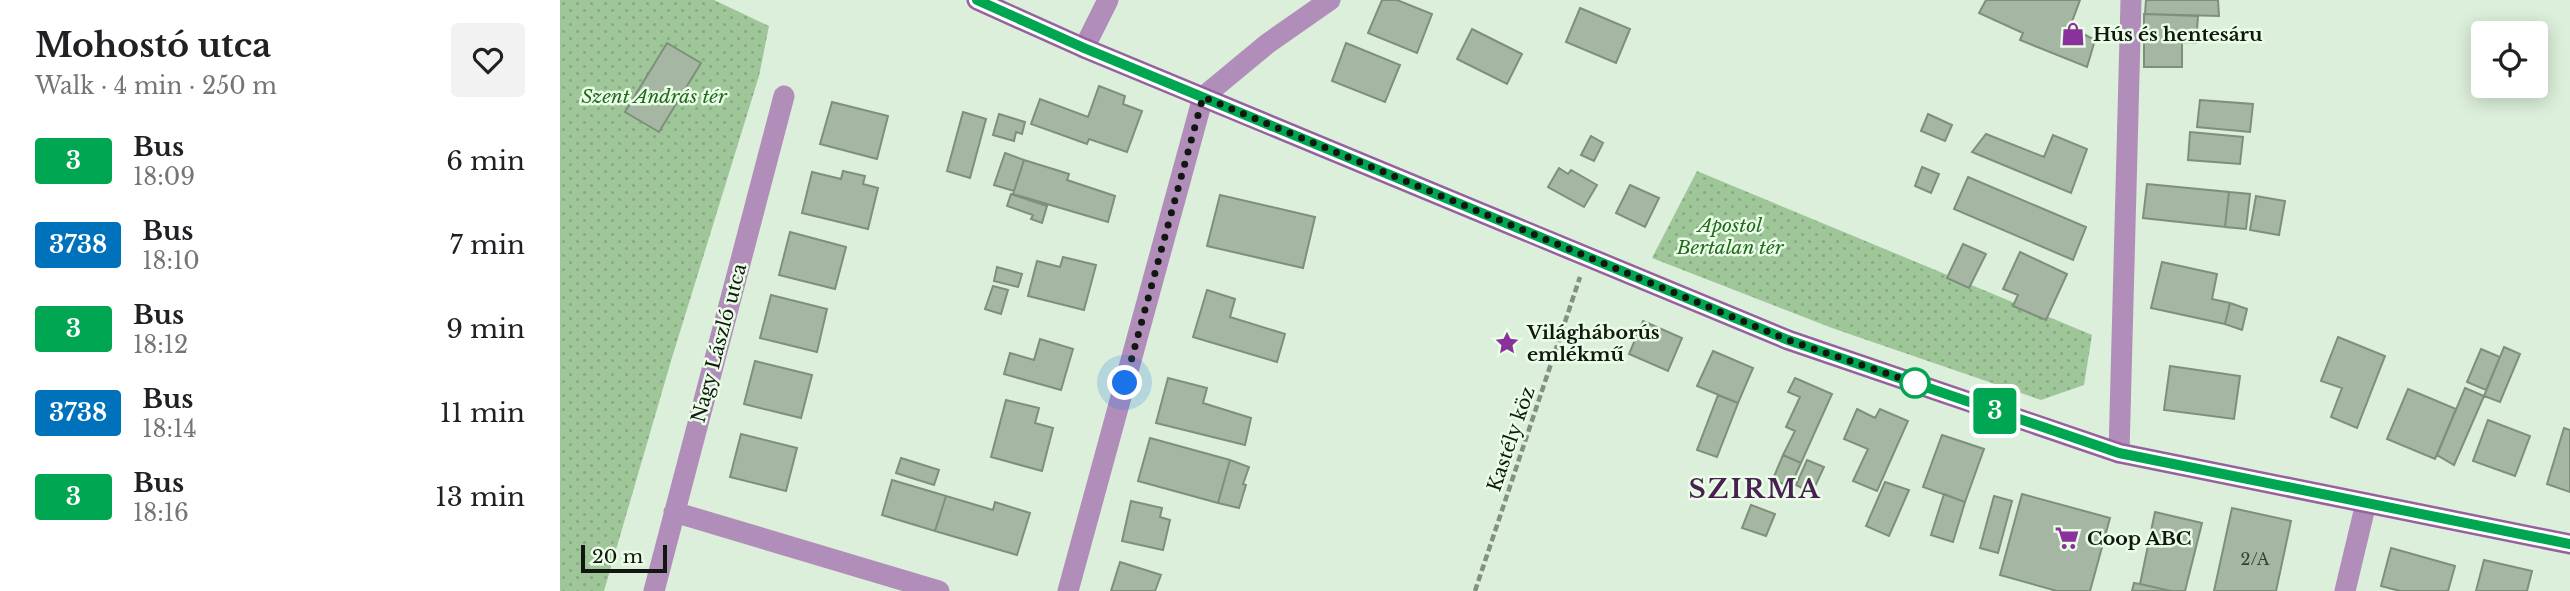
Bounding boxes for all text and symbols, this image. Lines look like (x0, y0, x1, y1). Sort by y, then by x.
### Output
shop icon: Hús és hentesáru (2059, 20, 2087, 48)
map controls (2471, 21, 2548, 98)
button: locate (2471, 21, 2548, 98)
button: heart (451, 23, 525, 97)
place label: Hús és hentesáru (2093, 23, 2263, 46)
text: Mohostó utca (35, 25, 271, 66)
text: Walk · 4 min · 250 m (35, 72, 277, 100)
park label: Szent András tér (581, 85, 728, 108)
text: Bus (133, 131, 184, 163)
text: 6 min (446, 145, 525, 177)
text: 3 (66, 146, 81, 175)
text: 18:09 (133, 163, 195, 191)
park label: Apostol Bertalan tér (1676, 214, 1785, 259)
text: Bus (142, 215, 193, 247)
text: 7 min (450, 229, 525, 261)
text: 3738 (49, 230, 107, 259)
text: 18:10 (142, 247, 200, 275)
street label: Nagy László utca (687, 261, 751, 425)
text: Bus (133, 299, 184, 331)
text: 9 min (446, 313, 525, 345)
text: 3 (66, 314, 81, 343)
place label: Világháborús emlékmű (1526, 321, 1660, 366)
place icon: Világháborús emlékmű (1493, 329, 1521, 357)
text: 18:12 (133, 331, 188, 359)
your location (1107, 365, 1142, 400)
unlabelled marker (1900, 368, 1930, 398)
text: Bus (142, 383, 193, 415)
street label: Kastély köz (1482, 384, 1540, 494)
line badge: 3 (1972, 388, 2018, 434)
text: 3 (1987, 396, 2003, 425)
text: 11 min (440, 397, 525, 429)
text: 3738 (49, 398, 107, 427)
text: 18:14 (142, 415, 197, 443)
text: Bus (133, 467, 184, 499)
district label: SZIRMA (1688, 473, 1822, 505)
text: 13 min (435, 481, 525, 513)
text: 3 (66, 482, 81, 511)
text: 18:16 (133, 499, 189, 527)
supermarket icon: Coop ABC (2053, 524, 2081, 552)
place label: Coop ABC (2087, 527, 2191, 550)
scale bar (581, 542, 667, 574)
text: 20 m (592, 545, 643, 568)
house number: 2/A (2241, 549, 2270, 569)

